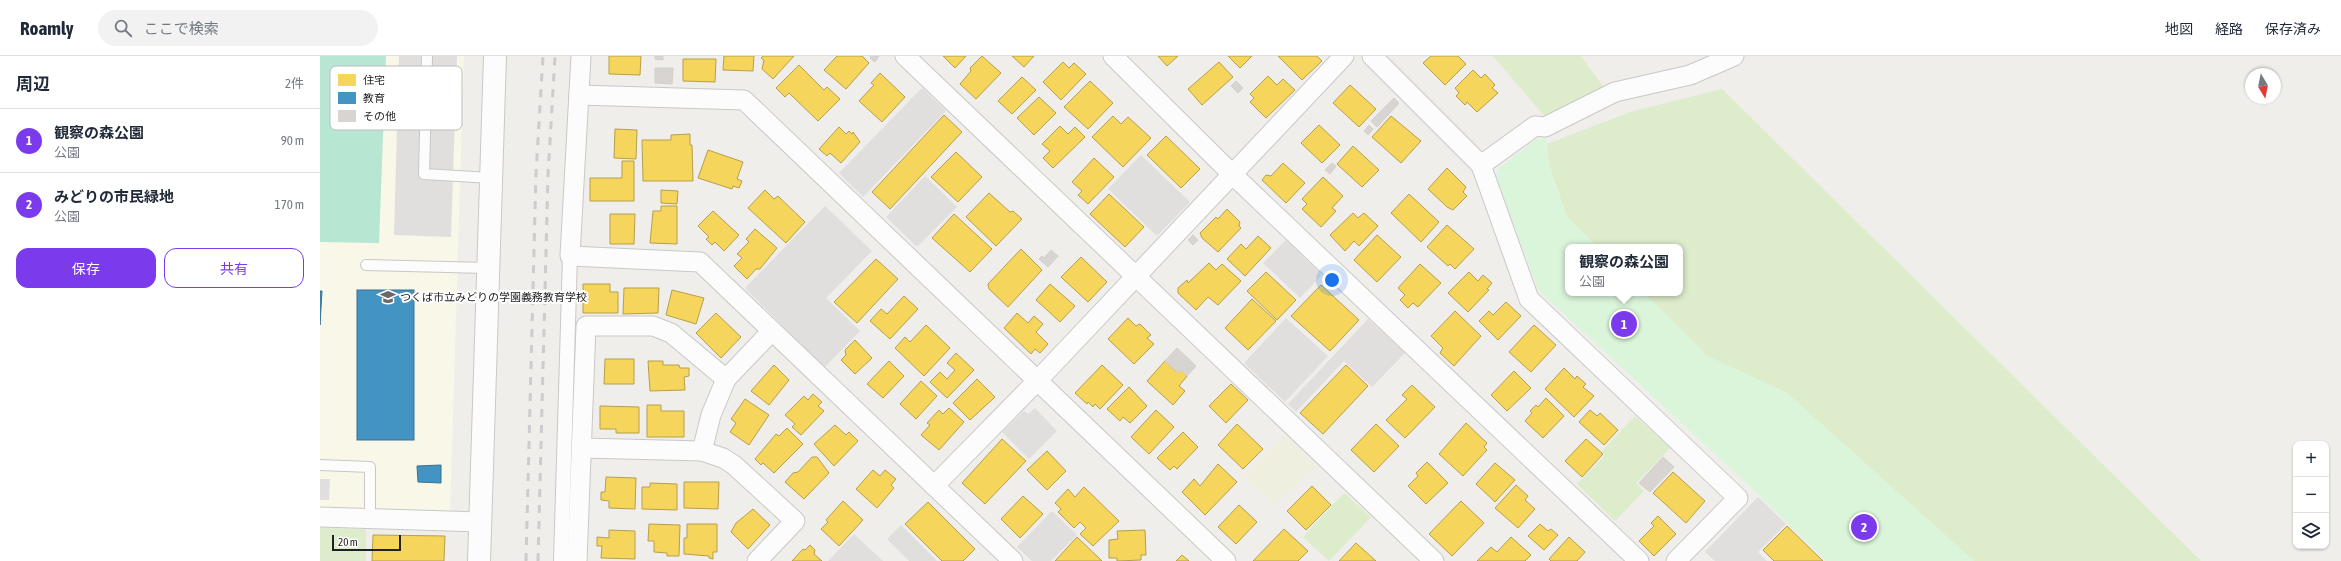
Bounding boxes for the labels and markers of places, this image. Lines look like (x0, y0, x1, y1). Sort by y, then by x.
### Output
school or university icon: つくば市立みどりの学園義務教育学校 (379, 288, 397, 306)
place label: つくば市立みどりの学園義務教育学校 (400, 291, 587, 303)
pin: 1 (1611, 309, 1637, 339)
pin: 2 (1851, 512, 1877, 542)

